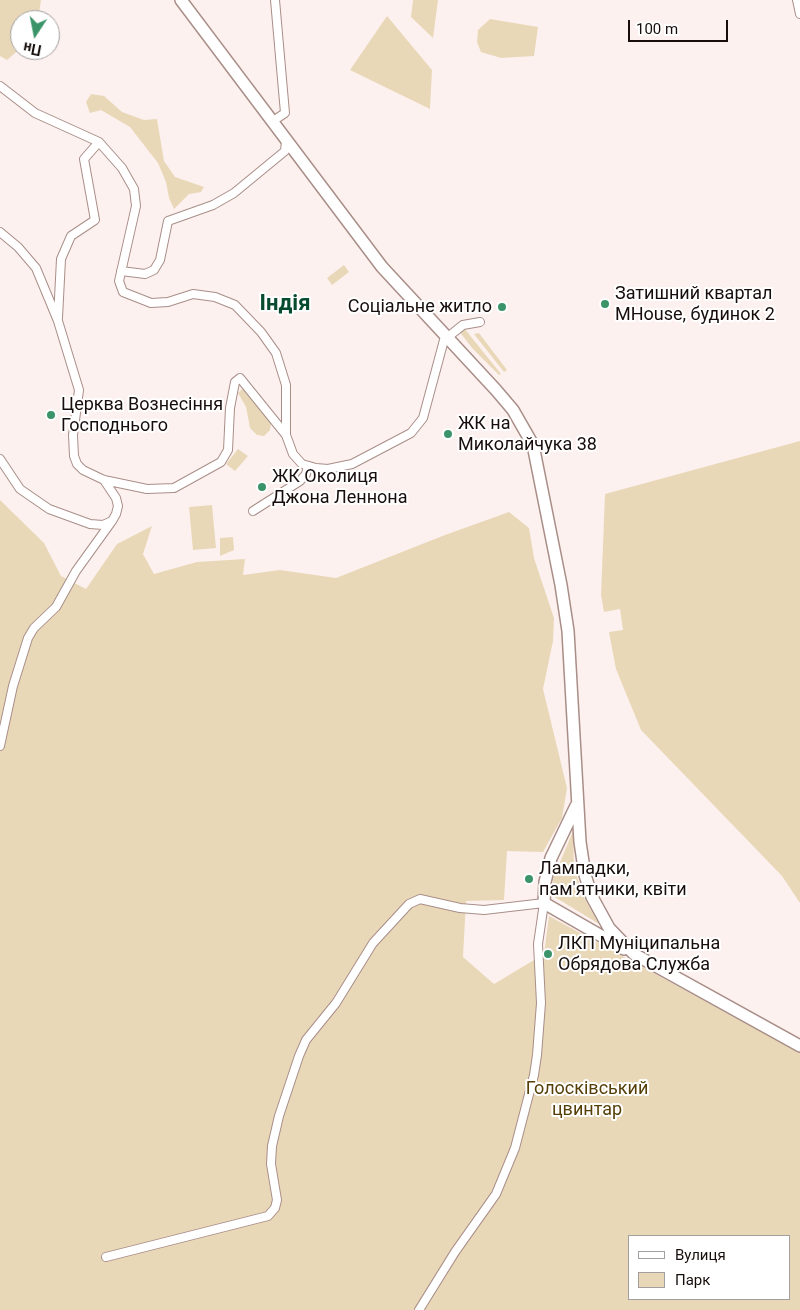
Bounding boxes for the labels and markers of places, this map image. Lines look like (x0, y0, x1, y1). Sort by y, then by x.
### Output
place label: Затишний квартал MHouse, будинок 2 (615, 283, 775, 326)
place label: Соціальне житло (348, 296, 492, 318)
marker: Затишний квартал MHouse, будинок 2 (599, 298, 611, 310)
marker: Соціальне житло (496, 301, 508, 313)
place label: Церква Вознесіння Господнього (61, 394, 223, 436)
marker: Церква Вознесіння Господнього (45, 409, 57, 421)
place label: ЖК на Миколайчука 38 (458, 413, 597, 456)
marker: ЖК на Миколайчука 38 (442, 428, 454, 440)
place label: ЖК Околиця Джона Леннона (272, 466, 408, 508)
marker: ЖК Околиця Джона Леннона (256, 481, 268, 493)
place label: Лампадки, пам'ятники, квіти (539, 858, 687, 901)
marker: Лампадки, пам'ятники, квіти (523, 873, 535, 885)
place label: ЛКП Муніципальна Обрядова Служба (558, 933, 720, 976)
marker: ЛКП Муніципальна Обрядова Служба (542, 948, 554, 960)

